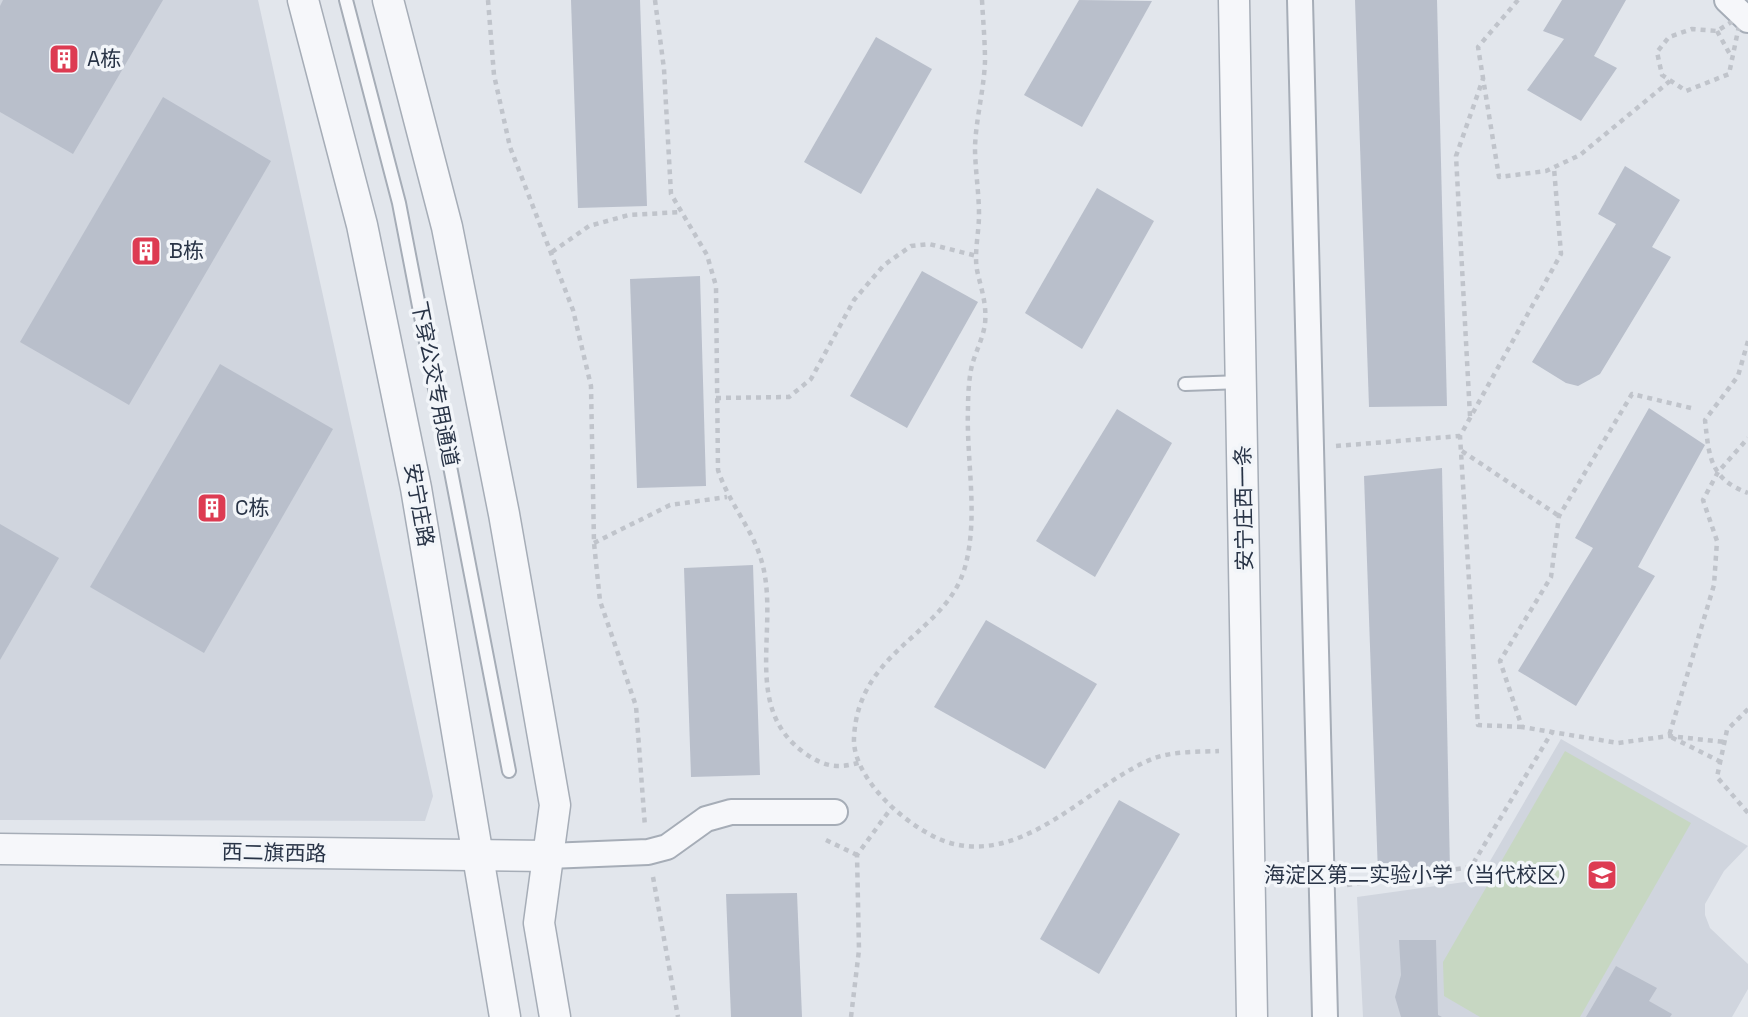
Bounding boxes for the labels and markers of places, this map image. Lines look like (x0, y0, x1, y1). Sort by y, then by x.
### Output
building icon: A栋 (47, 42, 81, 76)
place label: A栋 (87, 45, 121, 72)
building icon: B栋 (129, 234, 163, 268)
place label: B栋 (169, 237, 204, 264)
building icon: C栋 (195, 491, 229, 525)
place label: C栋 (235, 494, 269, 521)
school or university icon: 海淀区第二实验小学（当代校区） (1585, 858, 1619, 892)
place label: 海淀区第二实验小学（当代校区） (1264, 861, 1579, 888)

